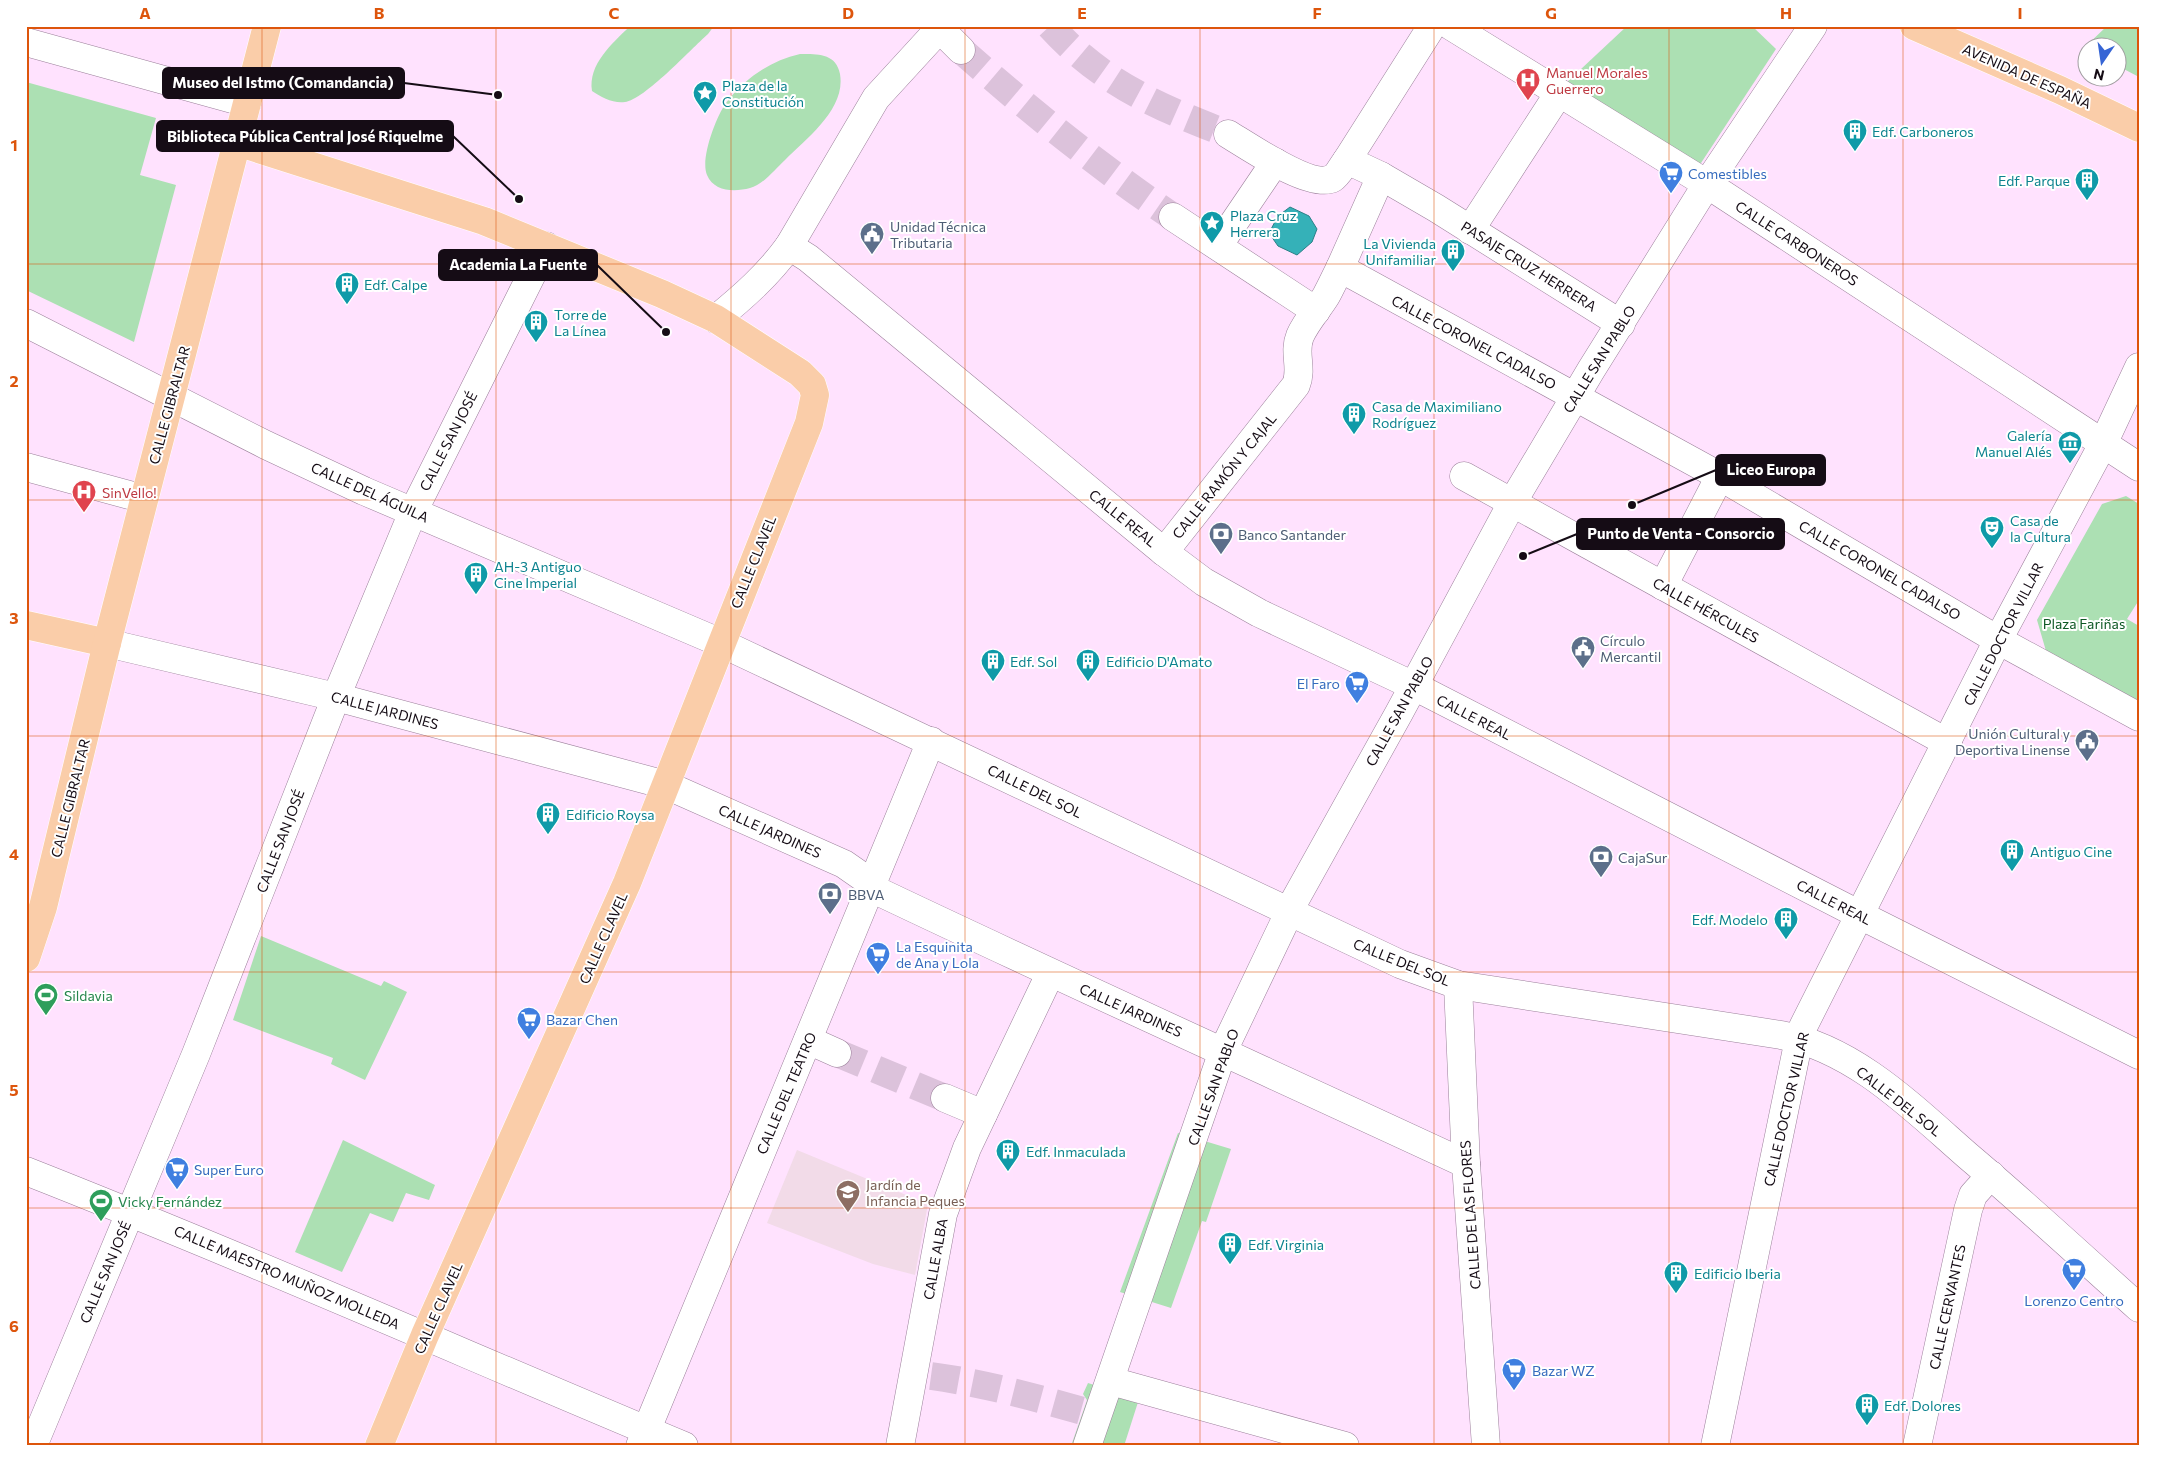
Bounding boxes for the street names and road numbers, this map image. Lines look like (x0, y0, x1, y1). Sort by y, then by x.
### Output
street label: AVENIDA DE ESPAÑA (1960, 40, 2094, 112)
street label: CALLE CARBONEROS (1732, 197, 1862, 289)
street label: PASAJE CRUZ HERRERA (1458, 217, 1600, 315)
street label: CALLE CORONEL CADALSO (1389, 291, 1559, 393)
street label: CALLE SAN PABLO (1559, 302, 1639, 416)
street label: CALLE GIBRALTAR (145, 344, 193, 466)
street label: CALLE SAN JOSÉ (416, 388, 480, 494)
street label: CALLE RAMÓN Y CAJAL (1168, 410, 1280, 542)
street label: CALLE DEL ÁGUILA (309, 458, 432, 526)
street label: CALLE REAL (1086, 486, 1160, 550)
street label: CALLE CLAVEL (727, 513, 779, 611)
street label: CALLE CORONEL CADALSO (1796, 517, 1964, 623)
street label: CALLE DOCTOR VILLAR (1960, 560, 2046, 708)
street label: CALLE HÉRCULES (1650, 574, 1762, 646)
street label: CALLE SAN PABLO (1362, 653, 1436, 769)
street label: CALLE JARDINES (329, 687, 441, 733)
street label: CALLE REAL (1434, 691, 1514, 743)
street label: CALLE GIBRALTAR (47, 737, 93, 859)
street label: CALLE DEL SOL (985, 761, 1085, 821)
street label: CALLE SAN JOSÉ (252, 787, 308, 895)
street label: CALLE JARDINES (716, 801, 824, 861)
street label: CALLE REAL (1794, 876, 1874, 928)
street label: CALLE CLAVEL (575, 890, 631, 986)
street label: CALLE DEL SOL (1351, 935, 1453, 989)
street label: CALLE JARDINES (1077, 980, 1185, 1040)
street label: CALLE SAN PABLO (1184, 1026, 1242, 1148)
street label: CALLE DEL TEATRO (753, 1029, 819, 1157)
street label: CALLE DOCTOR VILLAR (1760, 1030, 1812, 1188)
street label: CALLE DEL SOL (1853, 1063, 1945, 1139)
street label: CALLE DE LAS FLORES (1456, 1140, 1484, 1290)
street label: CALLE ALBA (919, 1217, 951, 1301)
street label: CALLE SAN JOSÉ (76, 1218, 134, 1326)
street label: CALLE MAESTRO MUÑOZ MOLLEDA (172, 1222, 403, 1333)
street label: CALLE CERVANTES (1925, 1243, 1969, 1371)
street label: CALLE CLAVEL (410, 1260, 466, 1356)

